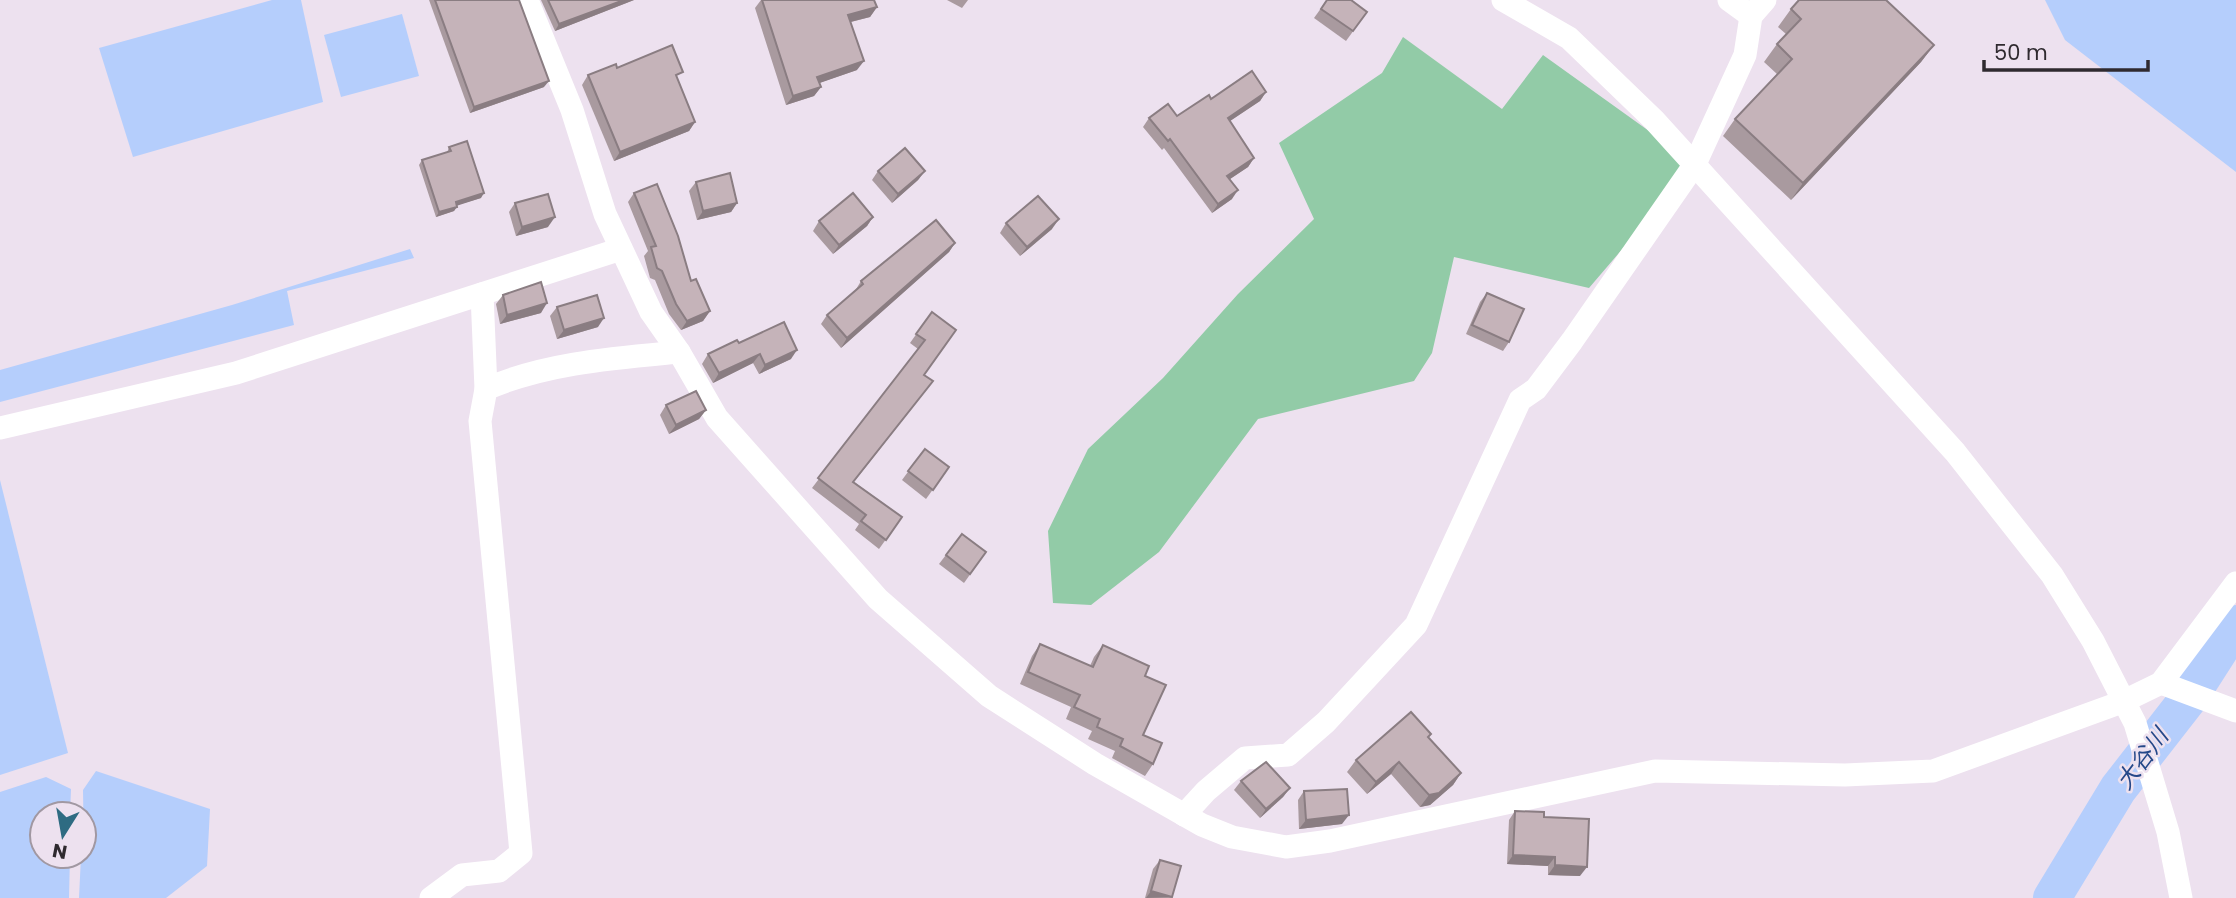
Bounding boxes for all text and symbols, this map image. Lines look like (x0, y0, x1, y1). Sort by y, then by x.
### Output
scale bar (1984, 28, 2148, 72)
text: 50 m (1994, 38, 2048, 67)
water label: 大谷川 (2108, 719, 2177, 796)
north arrow (28, 800, 98, 870)
text: N (50, 837, 69, 866)

